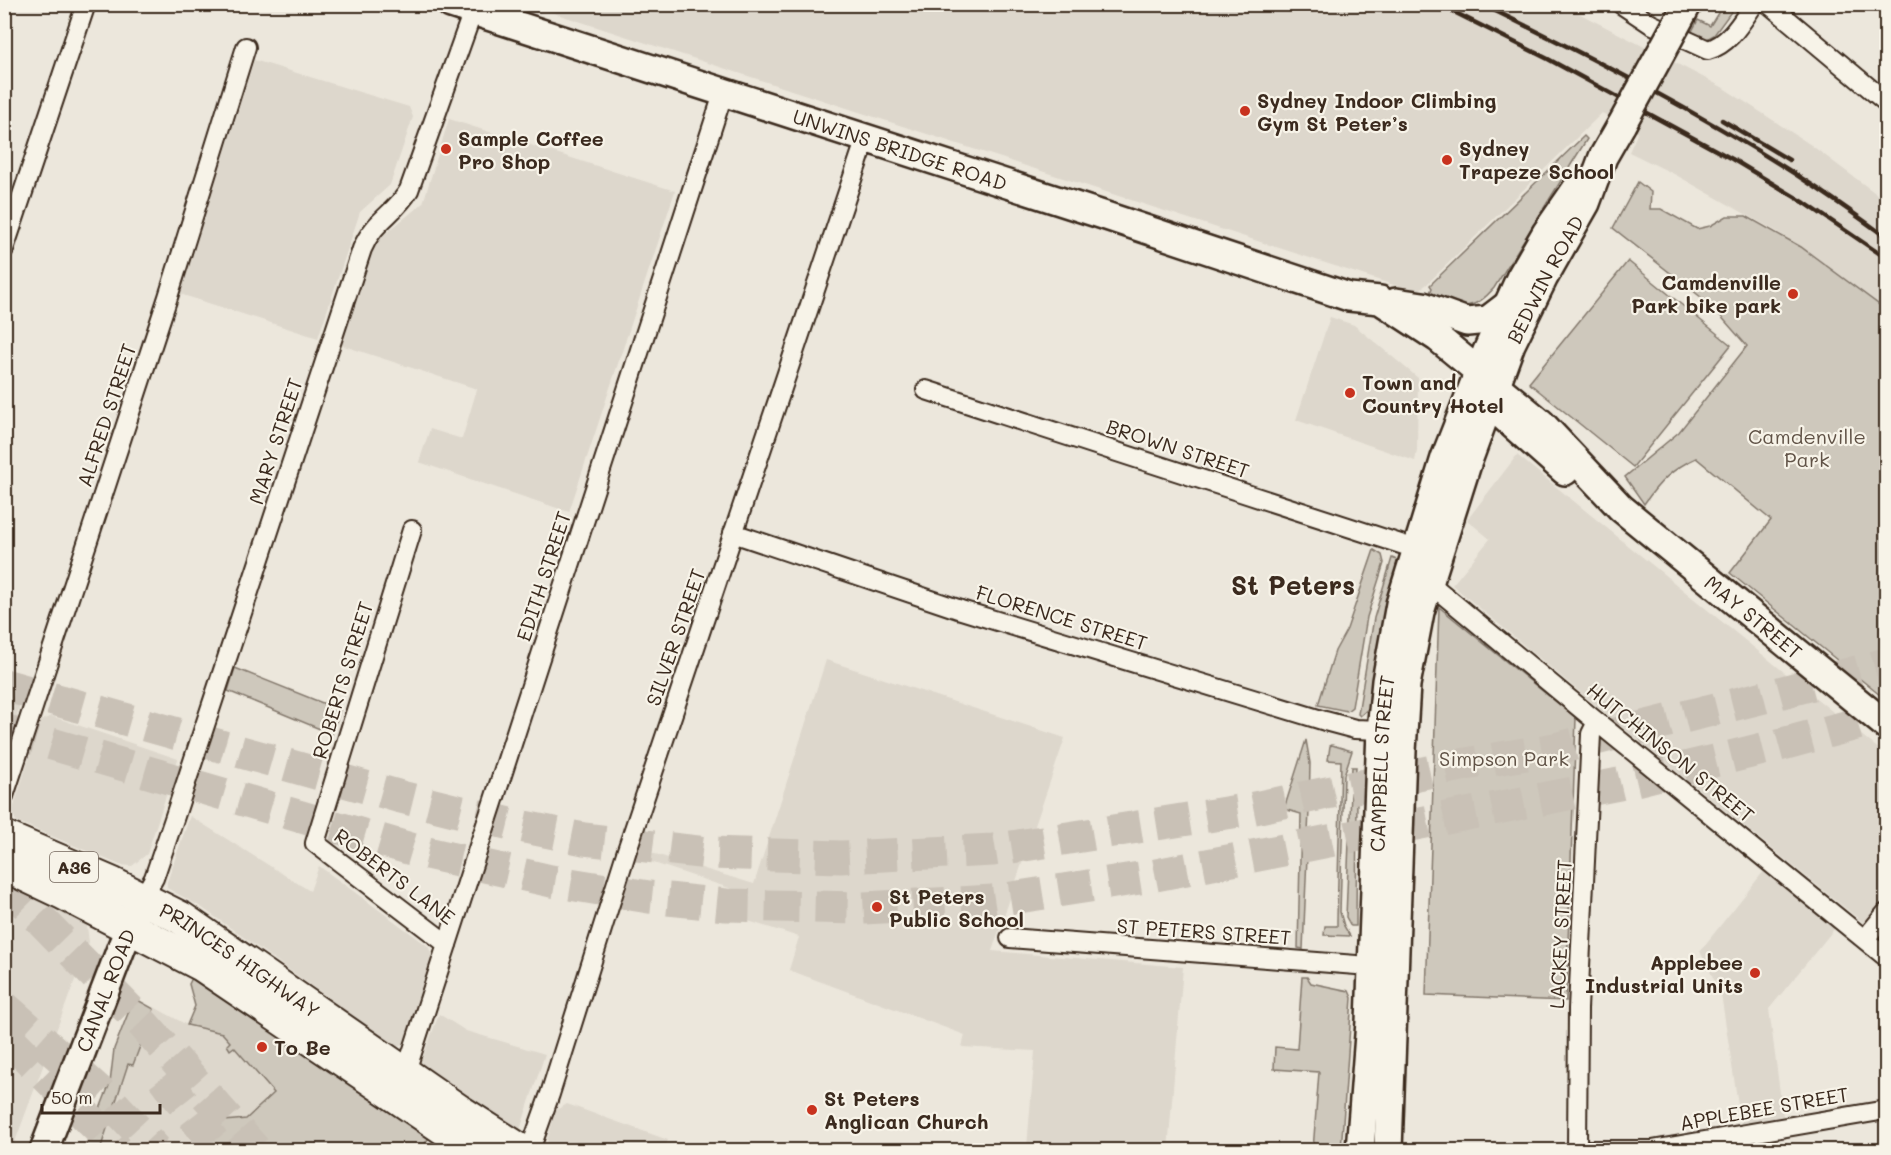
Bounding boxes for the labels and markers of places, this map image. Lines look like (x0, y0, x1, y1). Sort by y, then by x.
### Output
place label: Sydney Indoor Climbing Gym St Peter’s (1257, 87, 1497, 136)
marker: Sydney Indoor Climbing Gym St Peter’s (1238, 104, 1252, 118)
place label: Sample Coffee Pro Shop (458, 125, 604, 174)
place label: Sydney Trapeze School (1459, 135, 1614, 184)
marker: Sample Coffee Pro Shop (439, 142, 453, 156)
marker: Sydney Trapeze School (1440, 153, 1454, 167)
place label: Camdenville Park bike park (1631, 269, 1781, 318)
marker: Camdenville Park bike park (1786, 287, 1800, 301)
place label: Town and Country Hotel (1362, 369, 1504, 418)
marker: Town and Country Hotel (1343, 386, 1357, 400)
place label: St Peters Public School (889, 883, 1024, 932)
marker: St Peters Public School (870, 900, 884, 914)
place label: Applebee Industrial Units (1585, 949, 1743, 998)
marker: Applebee Industrial Units (1748, 966, 1762, 980)
place label: To Be (274, 1034, 331, 1060)
marker: To Be (255, 1040, 269, 1054)
place label: St Peters Anglican Church (824, 1085, 988, 1134)
marker: St Peters Anglican Church (805, 1103, 819, 1117)

